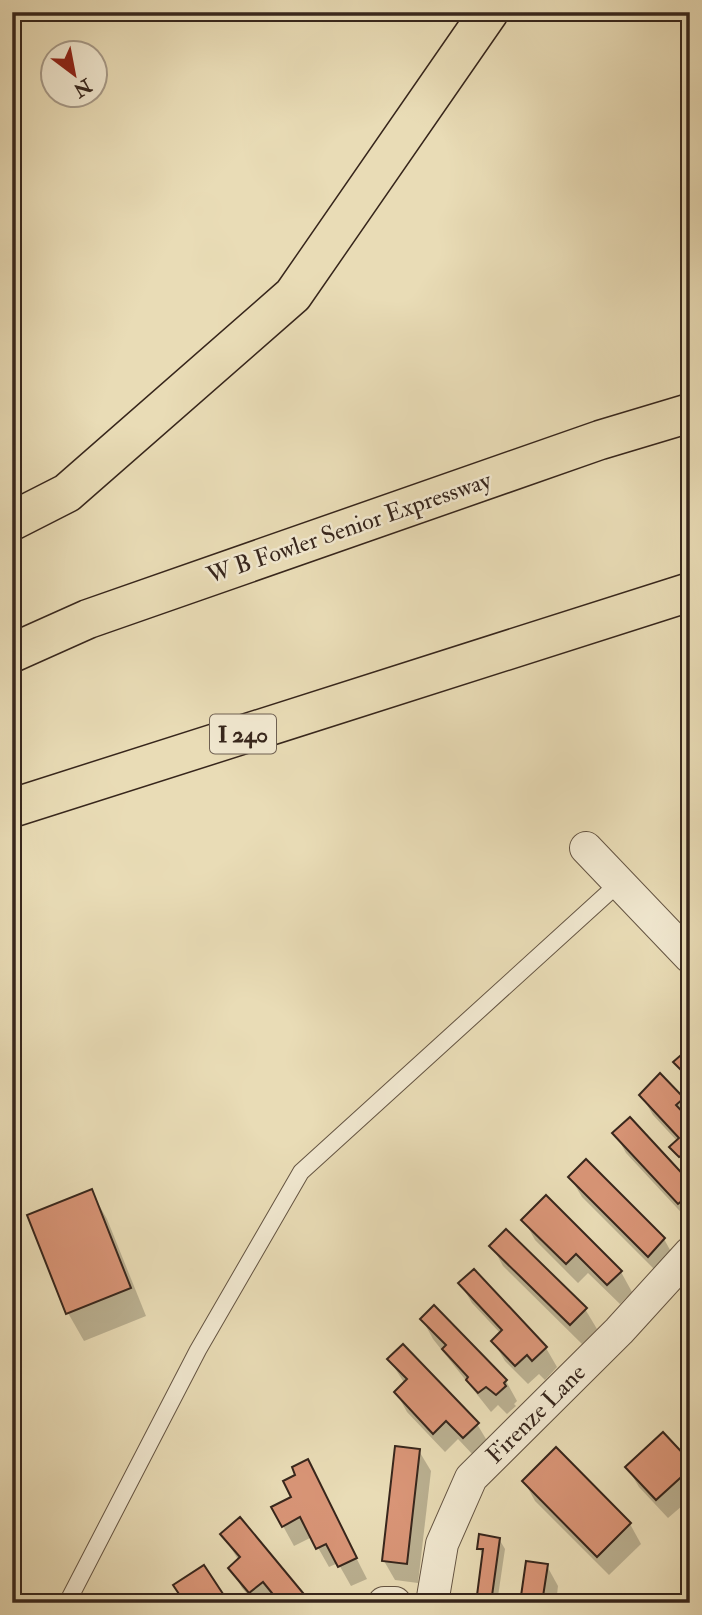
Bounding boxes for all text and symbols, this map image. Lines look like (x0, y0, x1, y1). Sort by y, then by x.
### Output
north arrow (38, 38, 108, 108)
text: N (68, 72, 97, 103)
street label: W B Fowler Senior Expressway (202, 465, 496, 592)
road number: I 240 (210, 714, 276, 754)
street label: Firenze Lane (479, 1357, 593, 1471)

